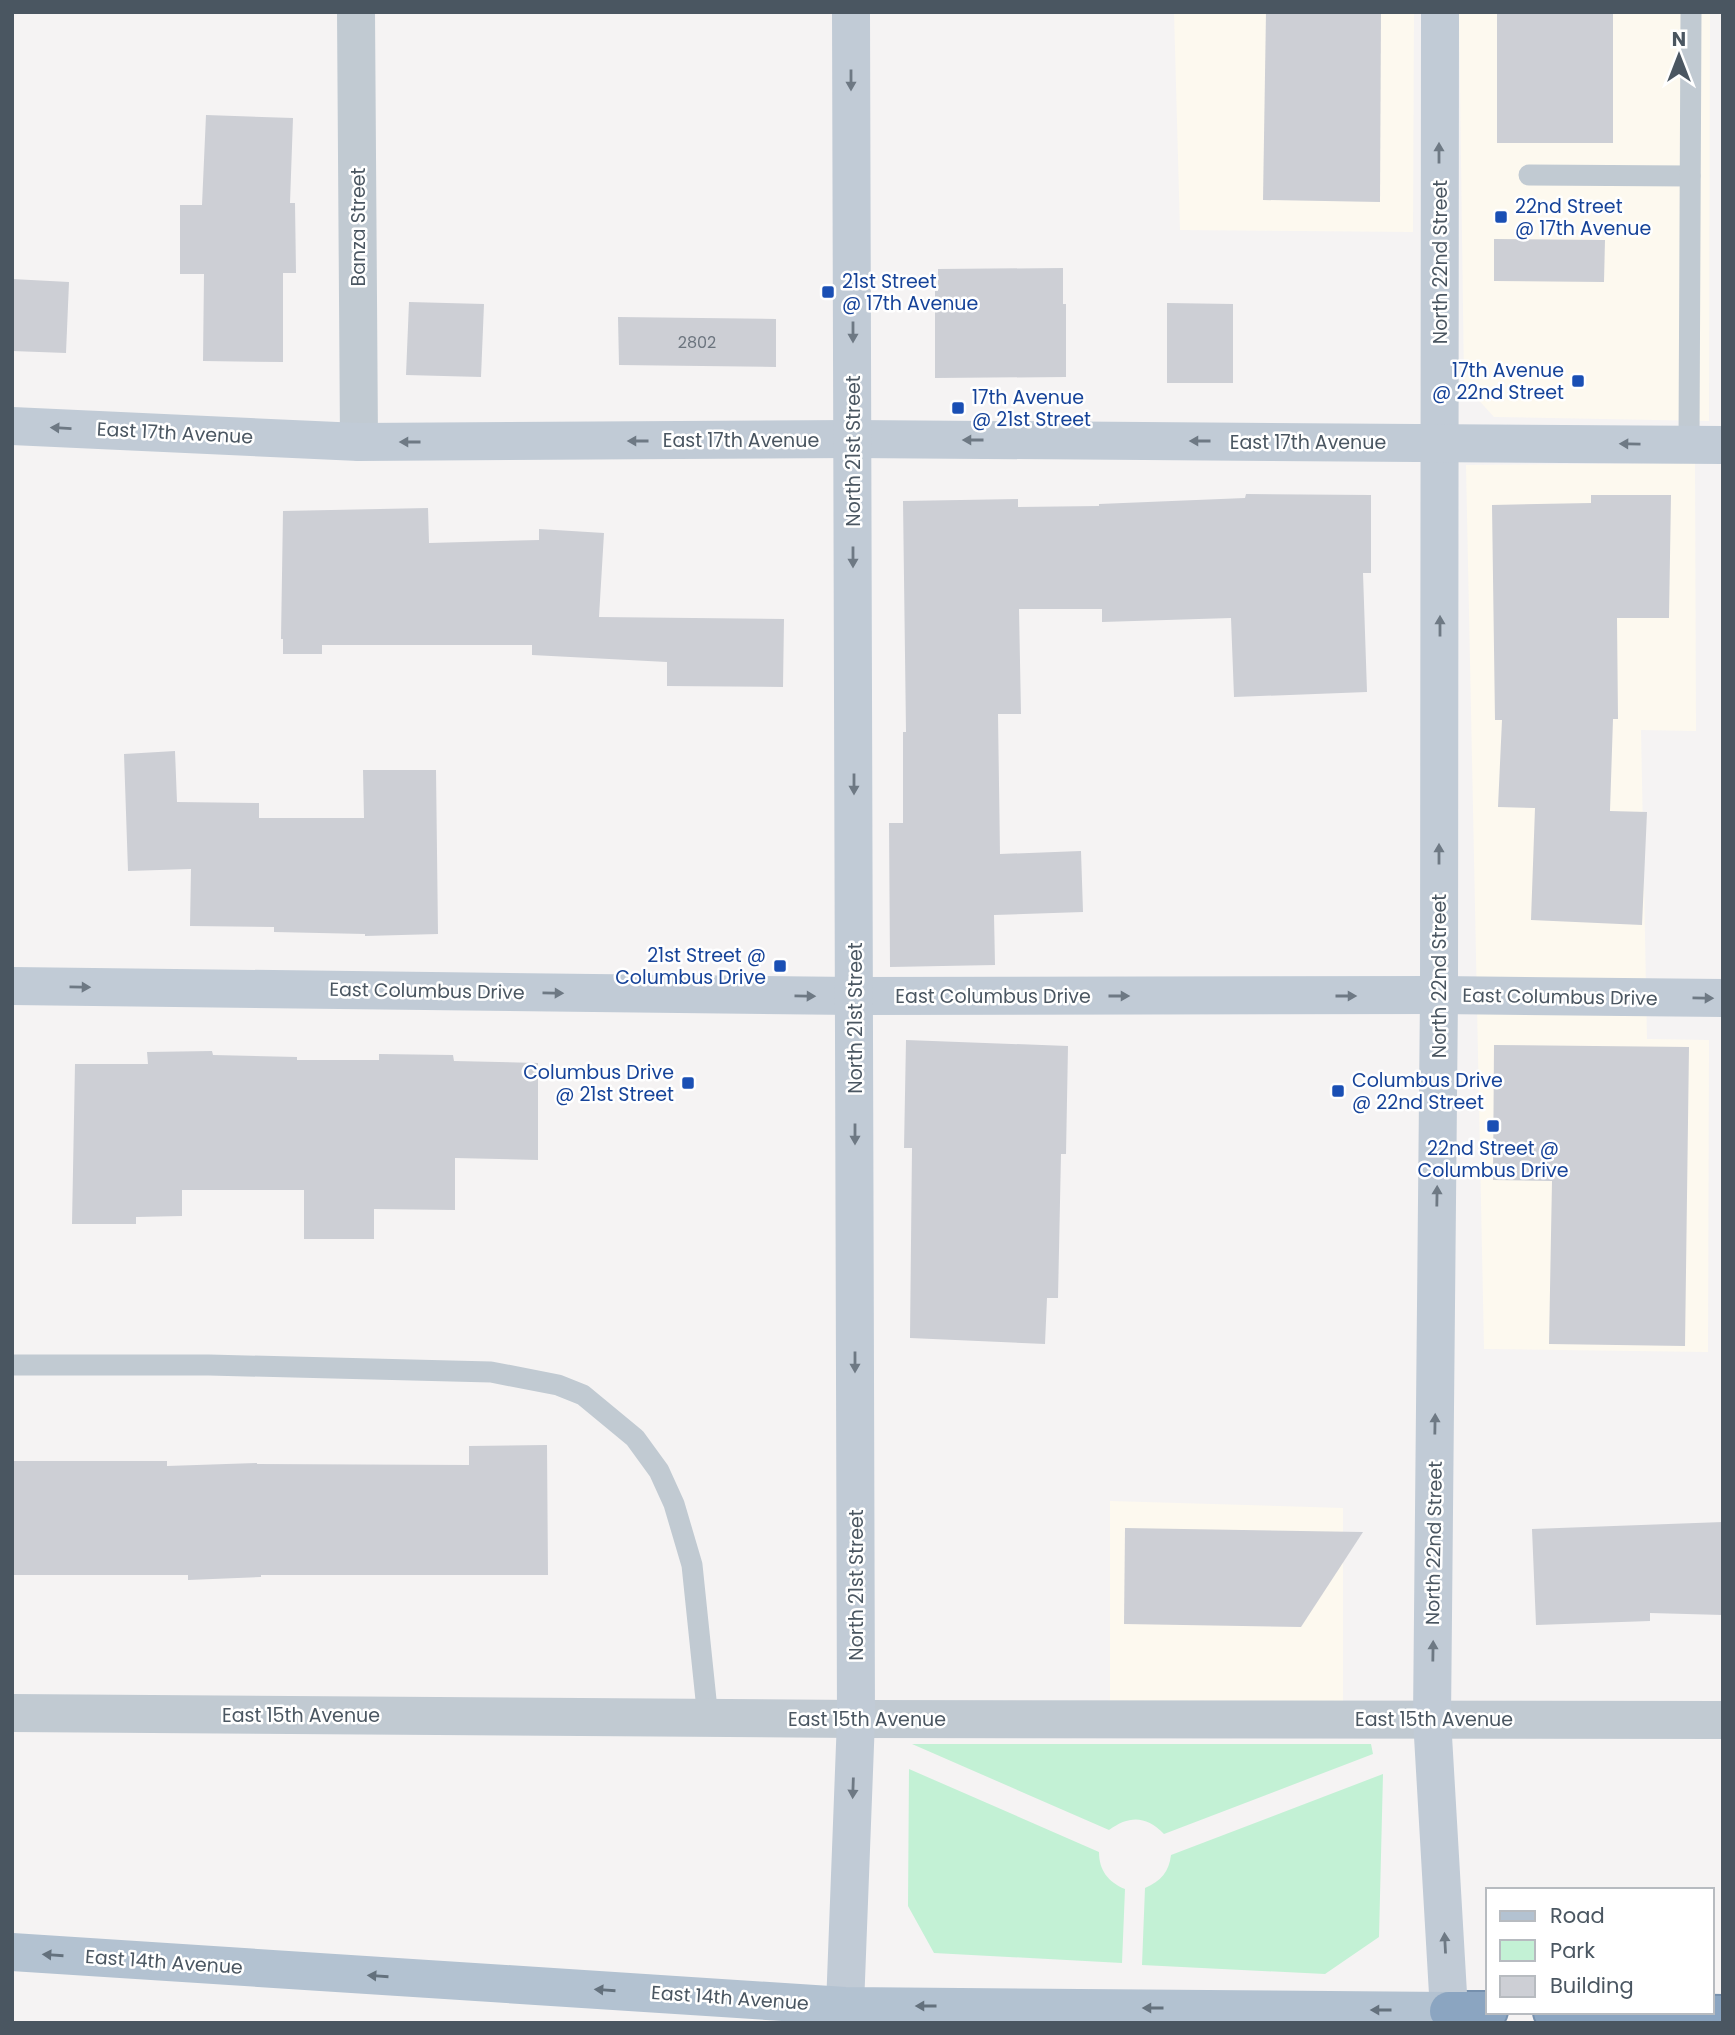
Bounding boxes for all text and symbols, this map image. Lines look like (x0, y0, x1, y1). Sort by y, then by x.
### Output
north arrow (1644, 21, 1714, 91)
text: N (1672, 26, 1686, 53)
one-way arrow (845, 70, 857, 92)
one-way arrow (1433, 142, 1445, 164)
street label: Banza Street (345, 168, 372, 286)
street label: North 22nd Street (1427, 180, 1454, 344)
place label: 22nd Street @ 17th Avenue (1515, 193, 1651, 242)
marker: 22nd Street @ 17th Avenue (1493, 209, 1509, 225)
place label: 21st Street @ 17th Avenue (842, 268, 978, 317)
marker: 21st Street @ 17th Avenue (820, 284, 836, 300)
one-way arrow (847, 322, 859, 344)
house number: 2802 (678, 331, 716, 354)
place label: 17th Avenue @ 22nd Street (1432, 357, 1564, 406)
marker: 17th Avenue @ 22nd Street (1570, 373, 1586, 389)
street label: North 21st Street (840, 375, 867, 527)
place label: 17th Avenue @ 21st Street (972, 384, 1091, 433)
marker: 17th Avenue @ 21st Street (950, 400, 966, 416)
street label: East 17th Avenue (96, 415, 254, 451)
one-way arrow (49, 422, 71, 433)
street label: East 17th Avenue (663, 427, 819, 454)
street label: East 17th Avenue (1230, 429, 1386, 456)
one-way arrow (961, 434, 983, 446)
one-way arrow (626, 435, 648, 447)
one-way arrow (1189, 435, 1211, 447)
one-way arrow (399, 436, 421, 448)
one-way arrow (1619, 438, 1641, 450)
one-way arrow (847, 546, 859, 568)
one-way arrow (1434, 615, 1446, 637)
one-way arrow (848, 773, 860, 795)
one-way arrow (1433, 842, 1445, 864)
street label: North 22nd Street (1426, 894, 1453, 1058)
place label: 21st Street @ Columbus Drive (615, 942, 766, 991)
street label: North 21st Street (842, 942, 869, 1094)
marker: 21st Street @ Columbus Drive (772, 958, 788, 974)
street label: East Columbus Drive (329, 976, 525, 1006)
one-way arrow (70, 981, 92, 992)
street label: East Columbus Drive (1462, 982, 1658, 1012)
street label: East Columbus Drive (895, 983, 1091, 1010)
one-way arrow (542, 987, 564, 998)
one-way arrow (794, 990, 816, 1001)
one-way arrow (1108, 990, 1130, 1002)
one-way arrow (1335, 990, 1357, 1002)
one-way arrow (1693, 992, 1715, 1004)
place label: Columbus Drive @ 21st Street (523, 1059, 674, 1108)
place label: Columbus Drive @ 22nd Street (1352, 1067, 1503, 1116)
marker: Columbus Drive @ 21st Street (680, 1075, 696, 1091)
marker: Columbus Drive @ 22nd Street (1330, 1083, 1346, 1099)
marker: 22nd Street @ Columbus Drive (1485, 1118, 1501, 1134)
one-way arrow (849, 1123, 861, 1145)
place label: 22nd Street @ Columbus Drive (1418, 1135, 1568, 1184)
one-way arrow (1431, 1185, 1443, 1207)
one-way arrow (849, 1351, 861, 1373)
one-way arrow (1429, 1412, 1441, 1434)
street label: North 22nd Street (1419, 1461, 1449, 1625)
street label: North 21st Street (843, 1509, 870, 1661)
one-way arrow (1427, 1640, 1439, 1662)
street label: East 15th Avenue (222, 1702, 380, 1729)
street label: East 15th Avenue (788, 1706, 946, 1733)
street label: East 15th Avenue (1355, 1706, 1513, 1733)
one-way arrow (848, 1777, 859, 1799)
legend (1486, 1888, 1714, 2014)
text: Road (1550, 1901, 1605, 1930)
one-way arrow (1440, 1931, 1451, 1953)
text: Park (1550, 1936, 1595, 1965)
street label: East 14th Avenue (84, 1943, 244, 1981)
one-way arrow (42, 1949, 64, 1960)
one-way arrow (367, 1970, 389, 1981)
text: Building (1550, 1971, 1634, 2000)
street label: East 14th Avenue (650, 1979, 810, 2017)
one-way arrow (594, 1985, 616, 1996)
one-way arrow (915, 2001, 937, 2012)
one-way arrow (1142, 2002, 1164, 2014)
one-way arrow (1370, 2004, 1392, 2016)

